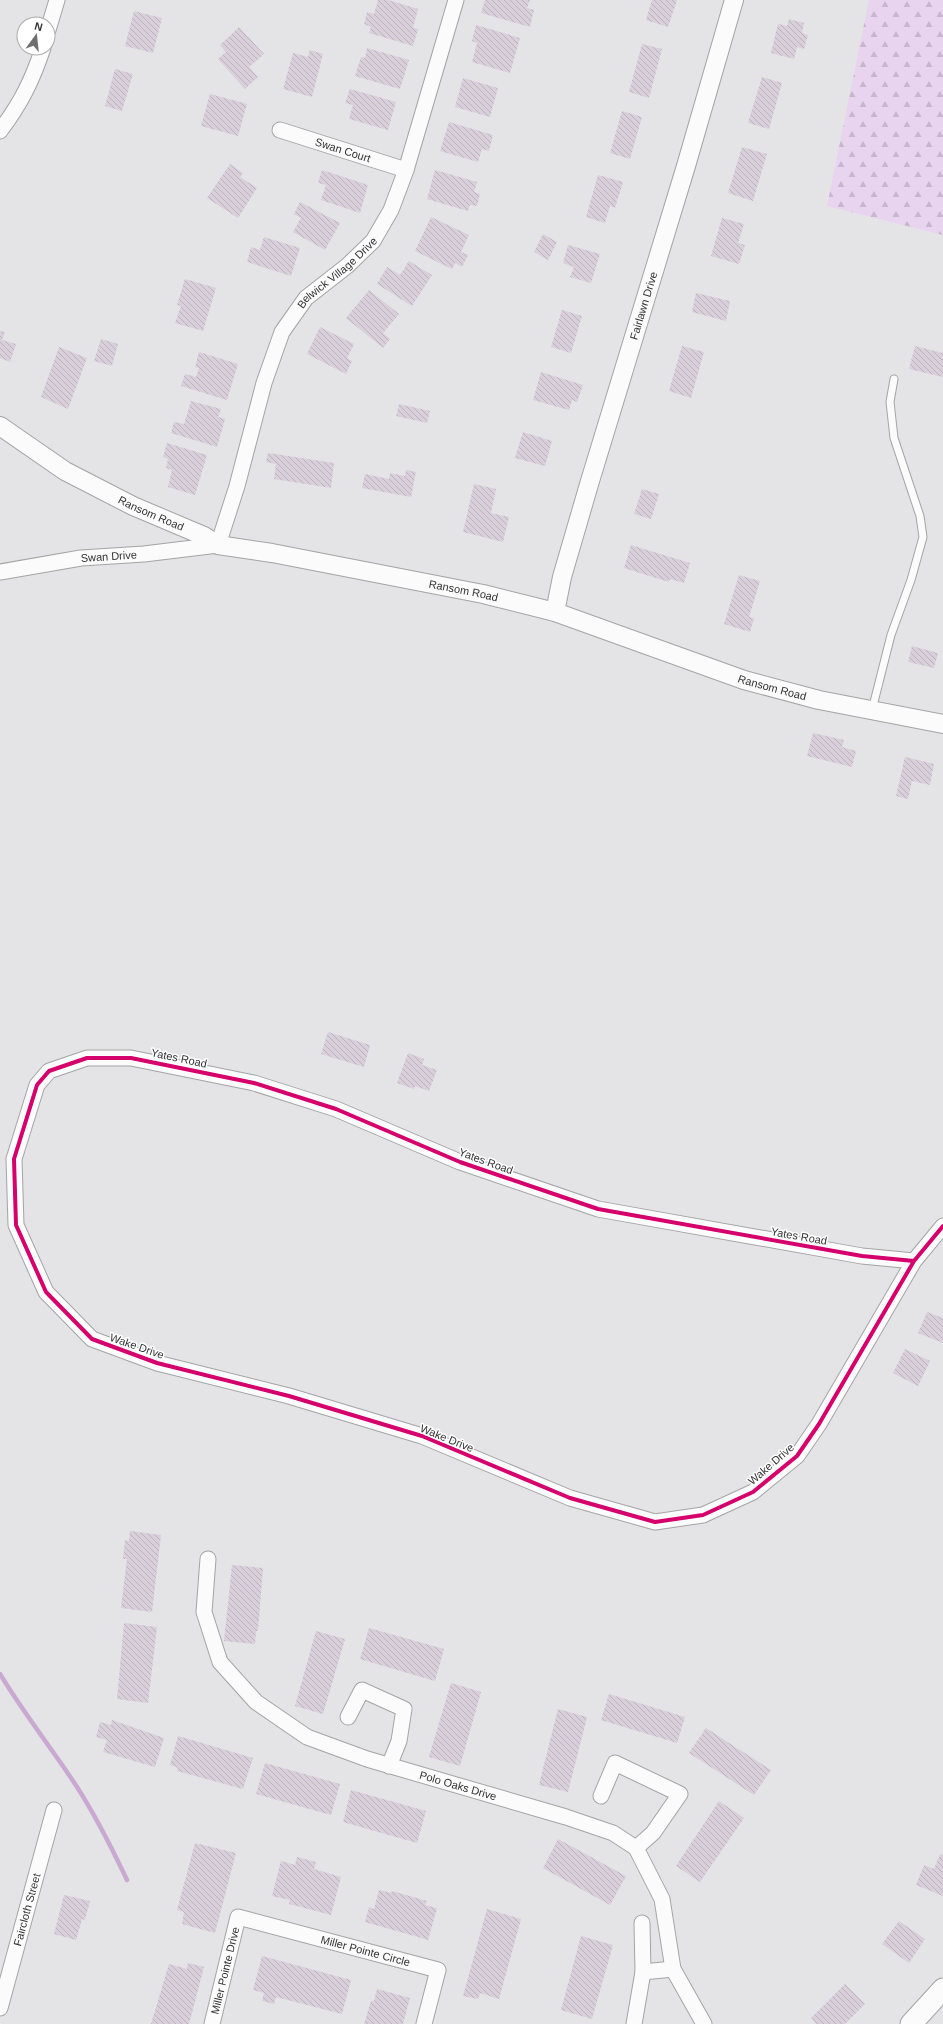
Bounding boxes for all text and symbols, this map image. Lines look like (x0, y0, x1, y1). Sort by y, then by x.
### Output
north arrow (16, 16, 56, 56)
text: N (33, 20, 44, 33)
street label: Swan Court (314, 136, 372, 164)
street label: Belwick Village Drive (295, 235, 379, 310)
street label: Fairlawn Drive (627, 270, 659, 341)
street label: Ransom Road (116, 493, 186, 533)
street label: Swan Drive (80, 548, 137, 564)
street label: Ransom Road (428, 578, 499, 604)
street label: Ransom Road (736, 672, 808, 702)
street label: Yates Road (150, 1046, 208, 1070)
street label: Yates Road (457, 1146, 515, 1176)
street label: Yates Road (770, 1225, 828, 1247)
street label: Wake Drive (108, 1331, 166, 1361)
street label: Wake Drive (419, 1422, 475, 1454)
street label: Wake Drive (746, 1441, 796, 1487)
street label: Polo Oaks Drive (418, 1769, 498, 1802)
street label: Faircloth Street (11, 1872, 42, 1947)
street label: Miller Pointe Drive (209, 1926, 241, 2015)
street label: Miller Pointe Circle (320, 1933, 411, 1968)

